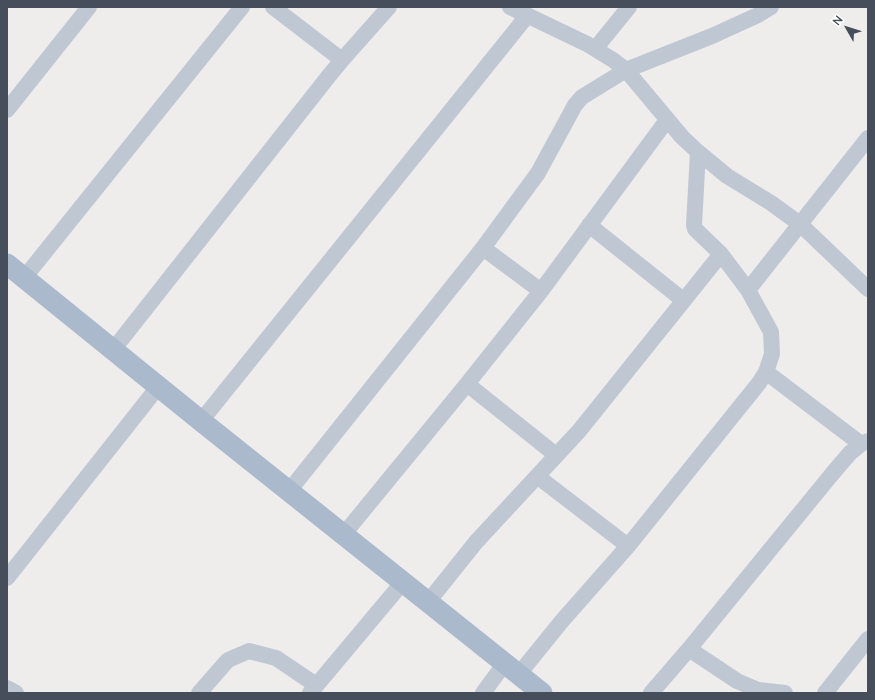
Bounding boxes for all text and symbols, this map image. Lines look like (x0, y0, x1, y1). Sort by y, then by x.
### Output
north arrow (827, 8, 867, 48)
text: N (830, 13, 845, 28)

